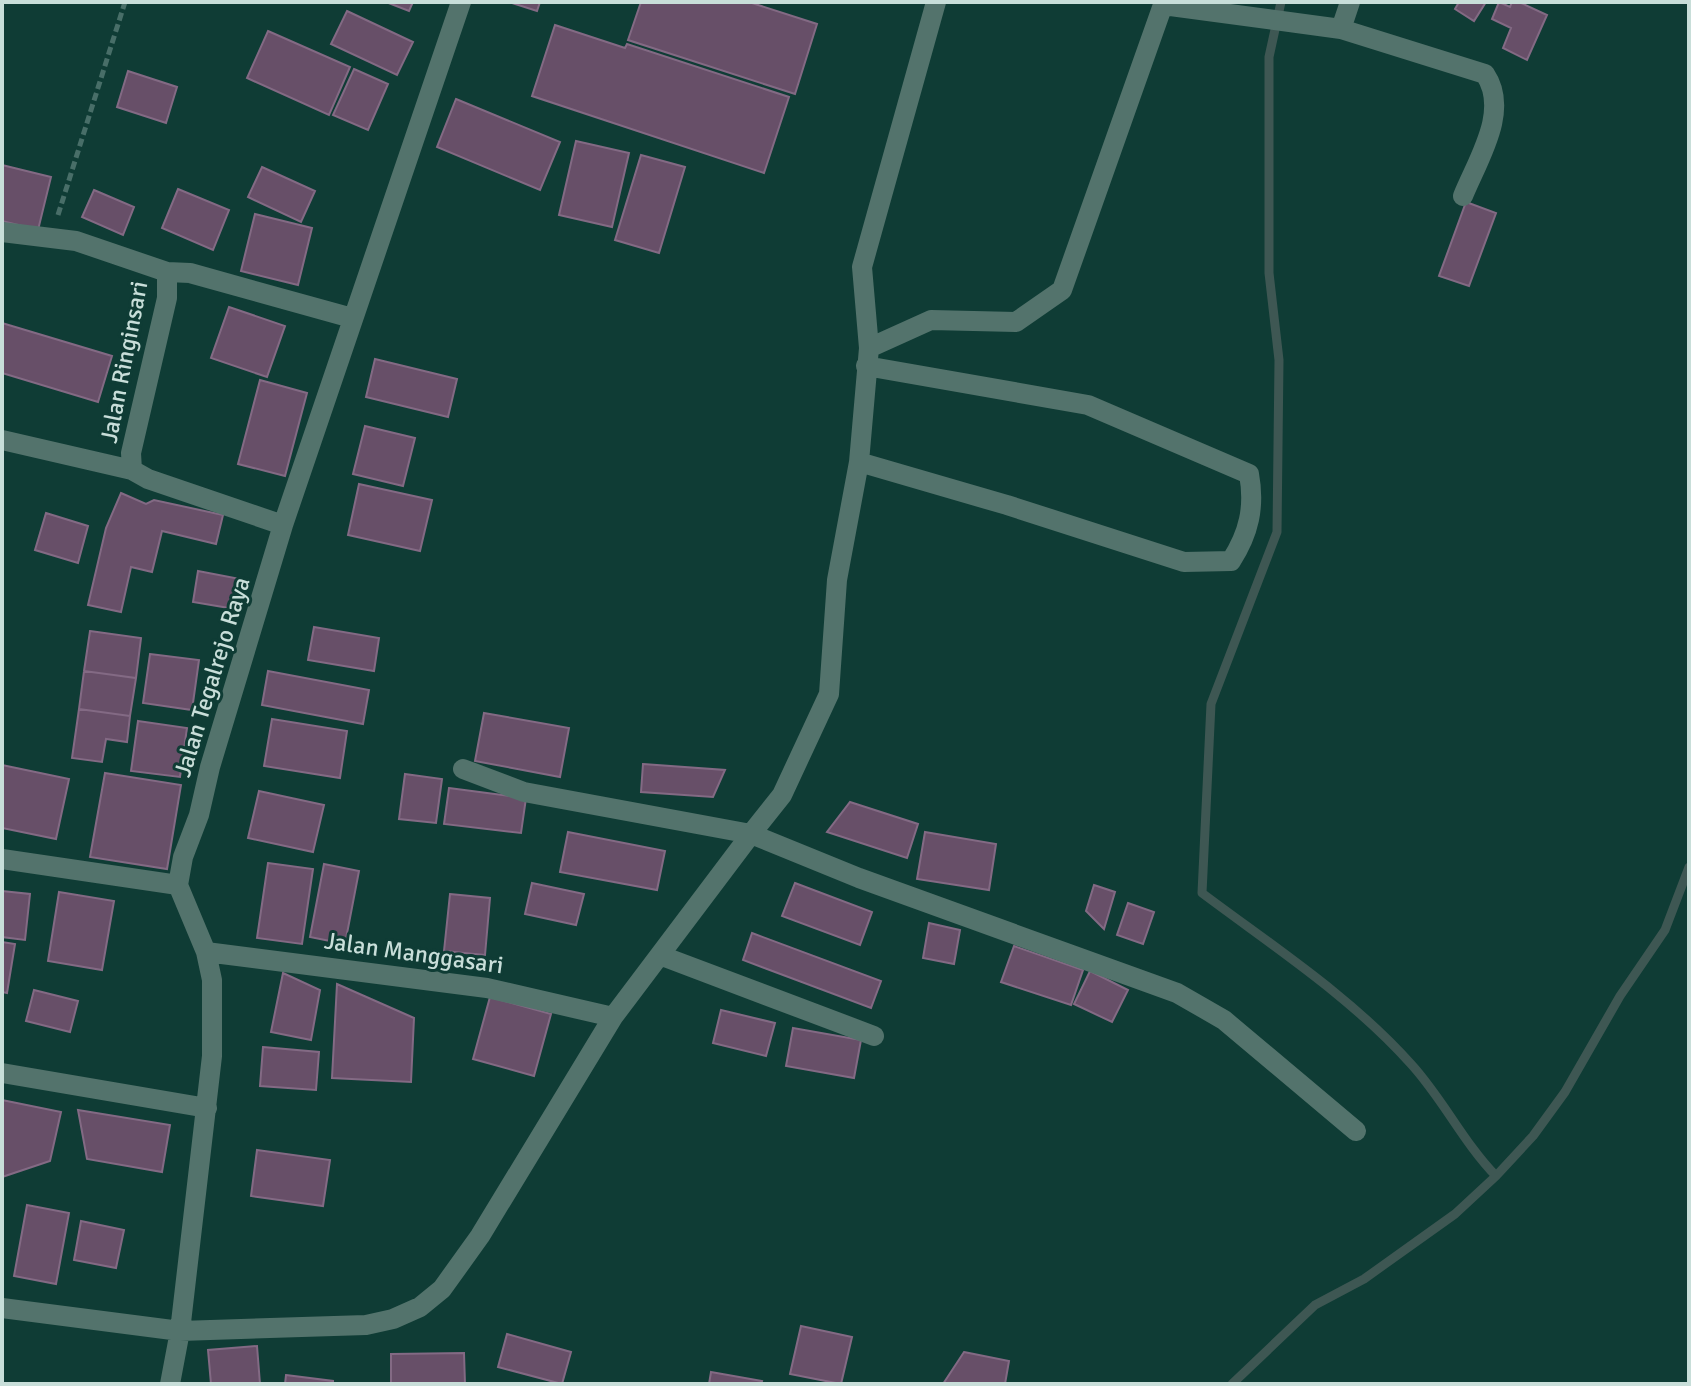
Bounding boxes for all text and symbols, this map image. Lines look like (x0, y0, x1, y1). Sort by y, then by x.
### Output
street label: Jalan Ringinsari (94, 278, 154, 446)
street label: Jalan Tegalrejo Raya (167, 573, 257, 781)
street label: Jalan Manggasari (323, 926, 505, 980)

